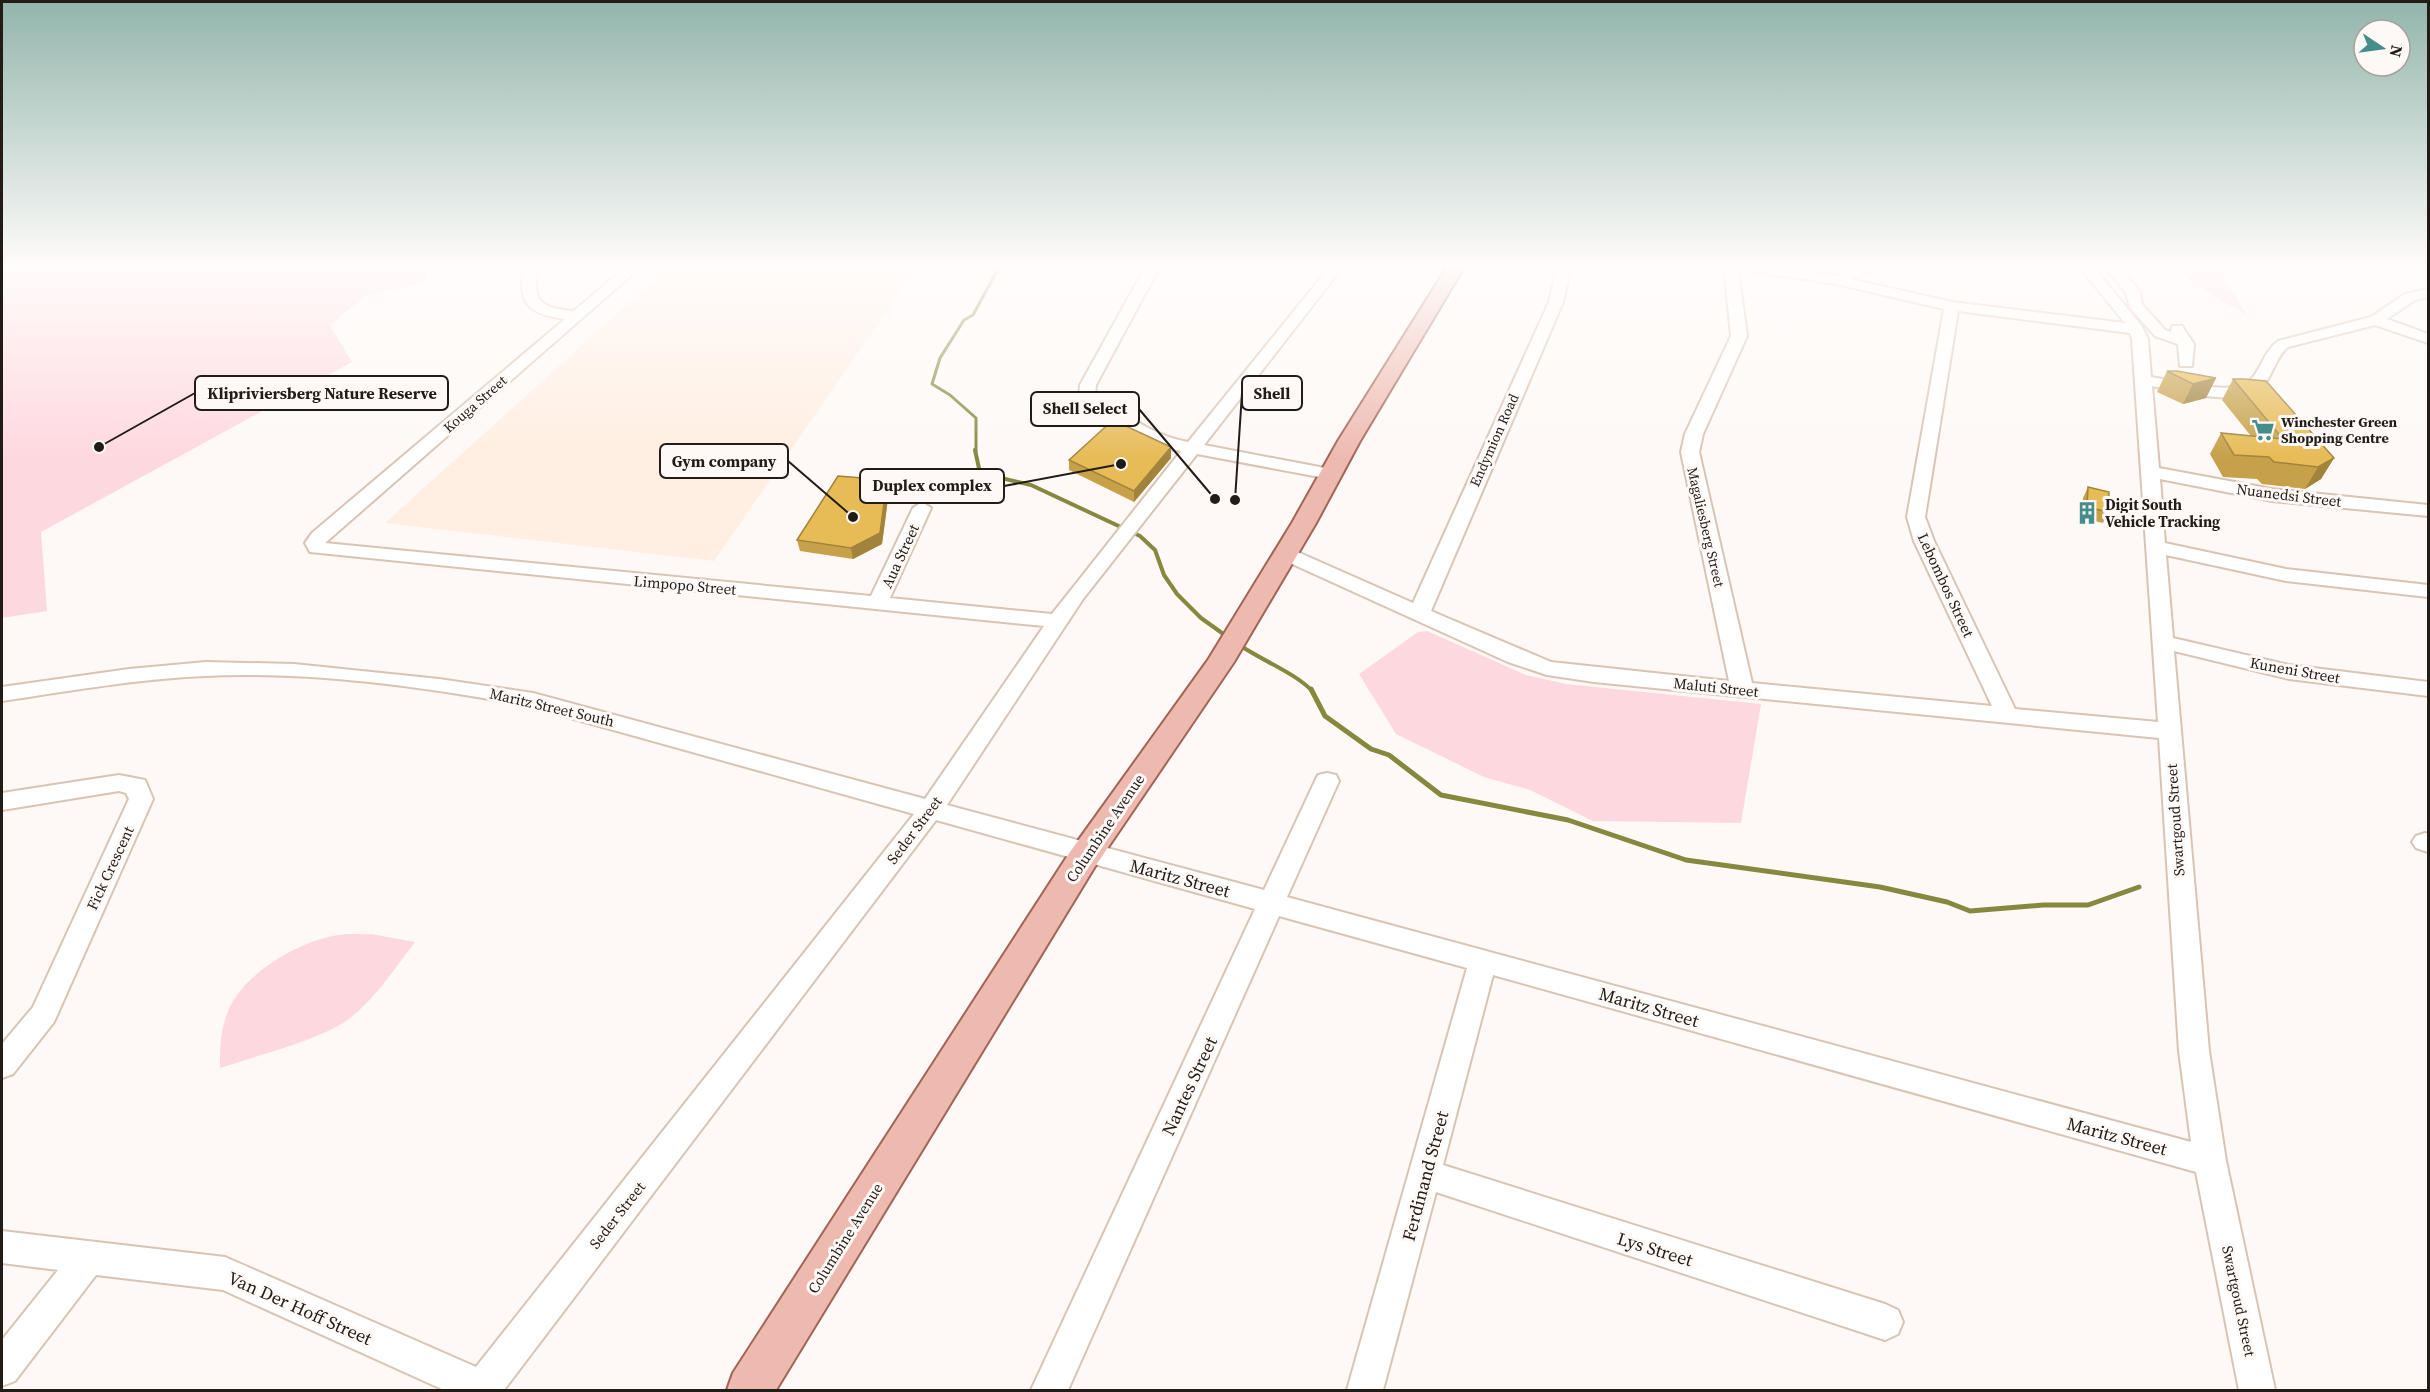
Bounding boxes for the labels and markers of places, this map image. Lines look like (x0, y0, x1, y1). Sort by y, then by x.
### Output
callout: Klipriviersberg Nature Reserve (195, 376, 448, 410)
callout: Shell (1242, 376, 1302, 410)
callout: Shell Select (1031, 392, 1139, 426)
place label: Winchester Green Shopping Centre (2281, 412, 2398, 448)
supermarket icon: Winchester Green Shopping Centre (2250, 417, 2276, 443)
callout: Gym company (660, 444, 788, 478)
callout: Duplex complex (860, 469, 1004, 503)
place label: Digit South Vehicle Tracking (2105, 494, 2220, 532)
building icon: Digit South Vehicle Tracking (2074, 500, 2100, 526)

